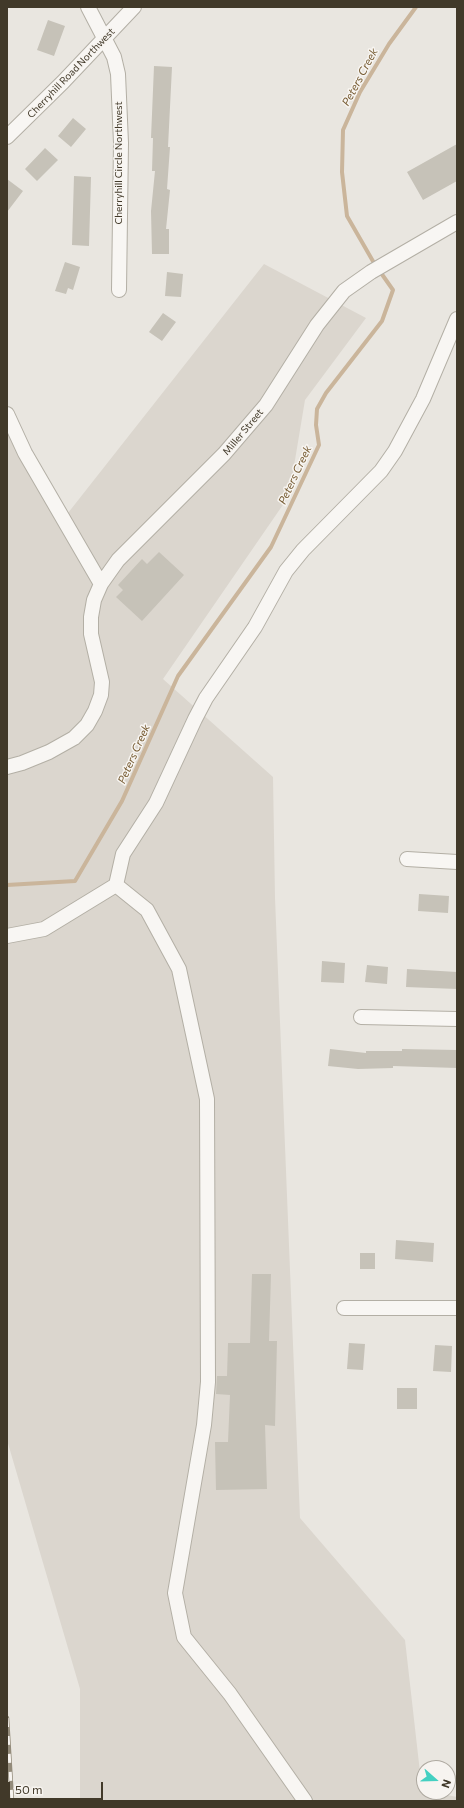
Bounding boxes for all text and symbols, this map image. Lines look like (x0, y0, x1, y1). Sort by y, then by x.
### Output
street label: Cherryhill Road Northwest (25, 25, 117, 121)
water label: Peters Creek (339, 46, 381, 108)
street label: Cherryhill Circle Northwest (113, 101, 125, 225)
street label: Miller Street (220, 406, 266, 458)
water label: Peters Creek (276, 444, 314, 506)
water label: Peters Creek (115, 722, 153, 786)
north arrow (416, 1760, 456, 1800)
scale bar (10, 1774, 105, 1800)
text: N (439, 1778, 454, 1790)
text: 50 m (15, 1782, 43, 1796)

